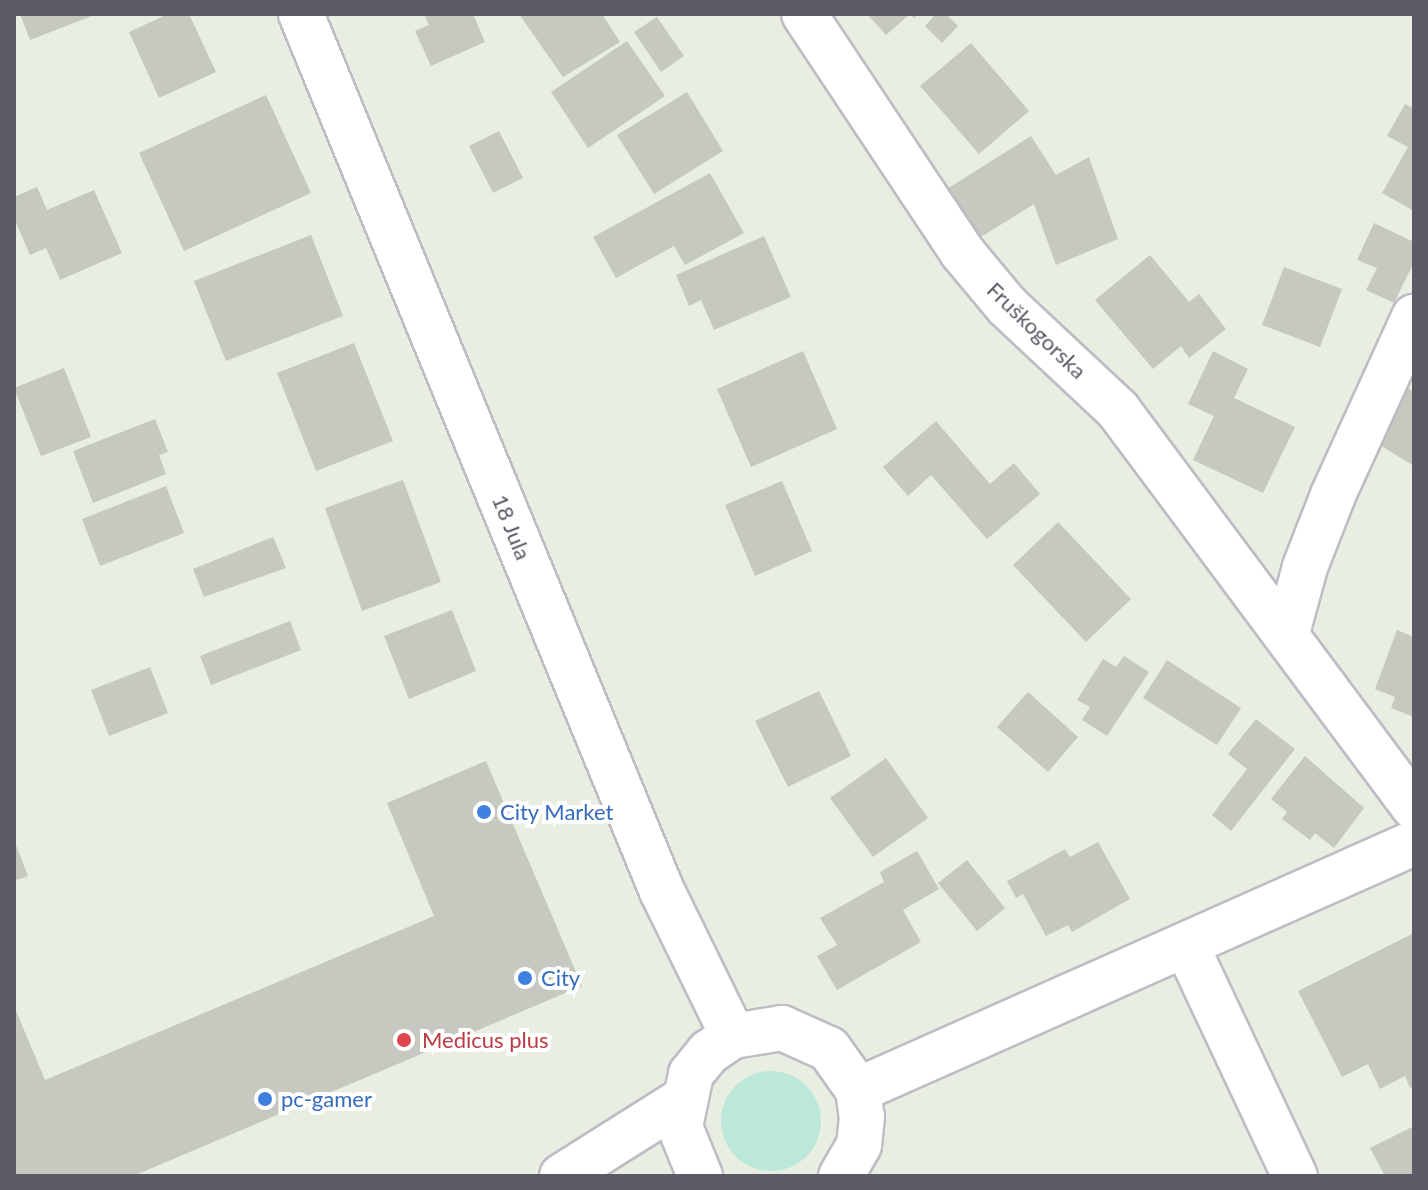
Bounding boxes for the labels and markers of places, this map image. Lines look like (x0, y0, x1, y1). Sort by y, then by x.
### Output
place label: City Market (500, 799, 614, 825)
marker: City Market (475, 803, 493, 821)
place label: City (541, 965, 580, 991)
marker: City (516, 969, 534, 987)
place label: Medicus plus (422, 1027, 549, 1053)
marker: Medicus plus (393, 1029, 415, 1051)
place label: pc-gamer (281, 1086, 372, 1112)
marker: pc-gamer (256, 1090, 274, 1108)

